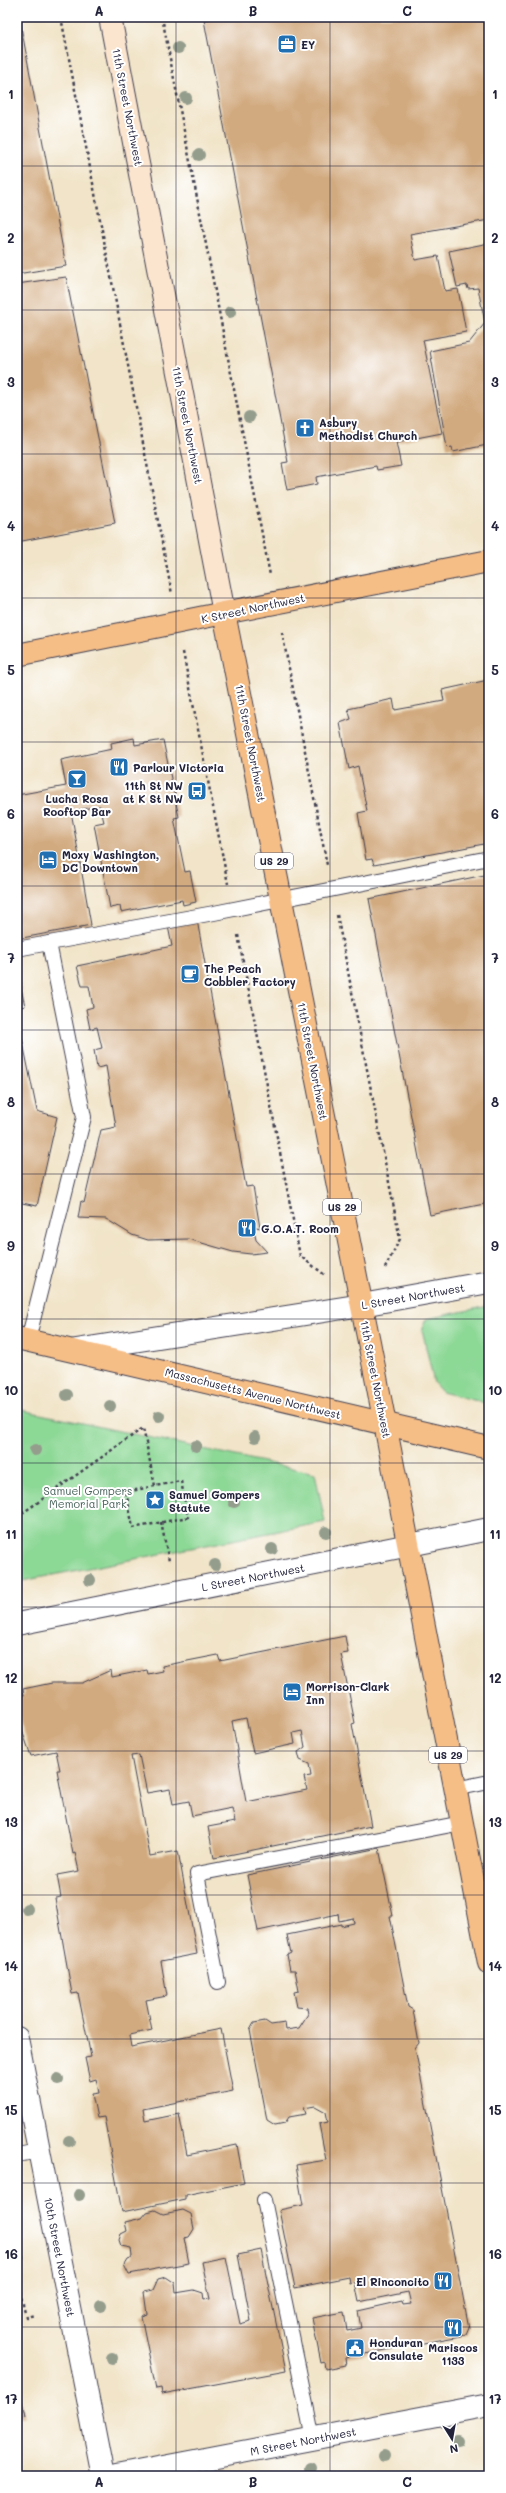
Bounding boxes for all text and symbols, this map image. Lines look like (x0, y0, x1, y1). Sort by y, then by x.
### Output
text: A (94, 2, 104, 19)
text: B (249, 2, 258, 19)
text: C (402, 2, 412, 19)
office icon: EY (276, 33, 298, 55)
place label: EY (301, 37, 315, 52)
street label: 11th Street Northwest (109, 47, 147, 167)
text: 1 (8, 85, 14, 102)
text: 1 (492, 85, 498, 102)
text: 2 (7, 229, 15, 246)
text: 2 (491, 229, 499, 246)
street label: 11th Street Northwest (169, 365, 207, 485)
text: 3 (7, 373, 15, 390)
text: 3 (491, 373, 499, 390)
place label: Asbury Methodist Church (319, 415, 417, 443)
church icon: Asbury Methodist Church (294, 417, 316, 439)
text: 4 (7, 517, 15, 534)
text: 4 (491, 517, 499, 534)
street label: K Street Northwest (200, 590, 306, 626)
text: 5 (7, 661, 15, 678)
text: 5 (491, 661, 499, 678)
street label: 11th Street Northwest (232, 683, 270, 803)
restaurant icon: Parlour Victoria (108, 756, 130, 778)
place label: Parlour Victoria (133, 760, 224, 775)
bar icon: Lucha Rosa Rooftop Bar (66, 768, 88, 790)
place label: 11th St NW at K St NW (123, 778, 183, 806)
bus stop icon: 11th St NW at K St NW (186, 780, 208, 802)
place label: Lucha Rosa Rooftop Bar (43, 791, 111, 819)
text: 6 (7, 805, 15, 822)
text: 6 (491, 805, 499, 822)
place label: Moxy Washington, DC Downtown (62, 847, 159, 875)
hotel icon: Moxy Washington, DC Downtown (37, 849, 59, 871)
road number: US 29 (255, 853, 293, 869)
text: 7 (7, 949, 15, 966)
text: 7 (491, 949, 499, 966)
place label: The Peach Cobbler Factory (204, 961, 296, 989)
cafe icon: The Peach Cobbler Factory (179, 963, 201, 985)
street label: 11th Street Northwest (294, 1001, 332, 1121)
text: 8 (7, 1093, 15, 1110)
text: 8 (491, 1093, 499, 1110)
road number: US 29 (323, 1199, 361, 1215)
restaurant icon: G.O.A.T. Room (236, 1217, 258, 1239)
place label: G.O.A.T. Room (261, 1221, 339, 1236)
text: 9 (7, 1237, 15, 1254)
text: 9 (491, 1237, 499, 1254)
street label: L Street Northwest (360, 1280, 466, 1312)
street label: 11th Street Northwest (357, 1319, 395, 1439)
street label: Massachusetts Avenue Northwest (163, 1364, 343, 1422)
text: 10 (4, 1381, 18, 1398)
text: 10 (488, 1381, 502, 1398)
park label: Samuel Gompers Memorial Park (44, 1483, 132, 1511)
place label: Samuel Gompers Statute (169, 1487, 260, 1515)
place icon: Samuel Gompers Statute (144, 1489, 166, 1511)
text: 11 (5, 1525, 17, 1542)
text: 11 (489, 1525, 501, 1542)
street label: L Street Northwest (200, 1560, 306, 1594)
text: 12 (4, 1669, 18, 1686)
text: 12 (488, 1669, 502, 1686)
place label: Morrison-Clark Inn (306, 1679, 390, 1707)
hotel icon: Morrison-Clark Inn (281, 1681, 303, 1703)
road number: US 29 (429, 1747, 467, 1763)
text: 13 (4, 1813, 18, 1830)
text: 13 (488, 1813, 502, 1830)
text: 14 (4, 1957, 18, 1974)
text: 14 (488, 1957, 502, 1974)
text: 15 (4, 2101, 18, 2118)
text: 15 (488, 2101, 502, 2118)
street label: 10th Street Northwest (41, 2196, 79, 2318)
text: 16 (4, 2245, 18, 2262)
text: 16 (488, 2245, 502, 2262)
restaurant icon: El Rinconcito (432, 2270, 454, 2292)
place label: El Rinconcito (356, 2274, 429, 2289)
restaurant icon: Mariscos 1133 (442, 2317, 464, 2339)
place label: Honduran Consulate (369, 2335, 424, 2363)
public building icon: Honduran Consulate (344, 2337, 366, 2359)
place label: Mariscos 1133 (428, 2340, 478, 2368)
text: 17 (4, 2390, 18, 2407)
text: 17 (488, 2390, 502, 2407)
north arrow (432, 2419, 472, 2459)
street label: M Street Northwest (249, 2423, 357, 2459)
text: N (448, 2441, 460, 2457)
text: A (94, 2473, 104, 2490)
text: B (249, 2473, 258, 2490)
text: C (402, 2473, 412, 2490)

